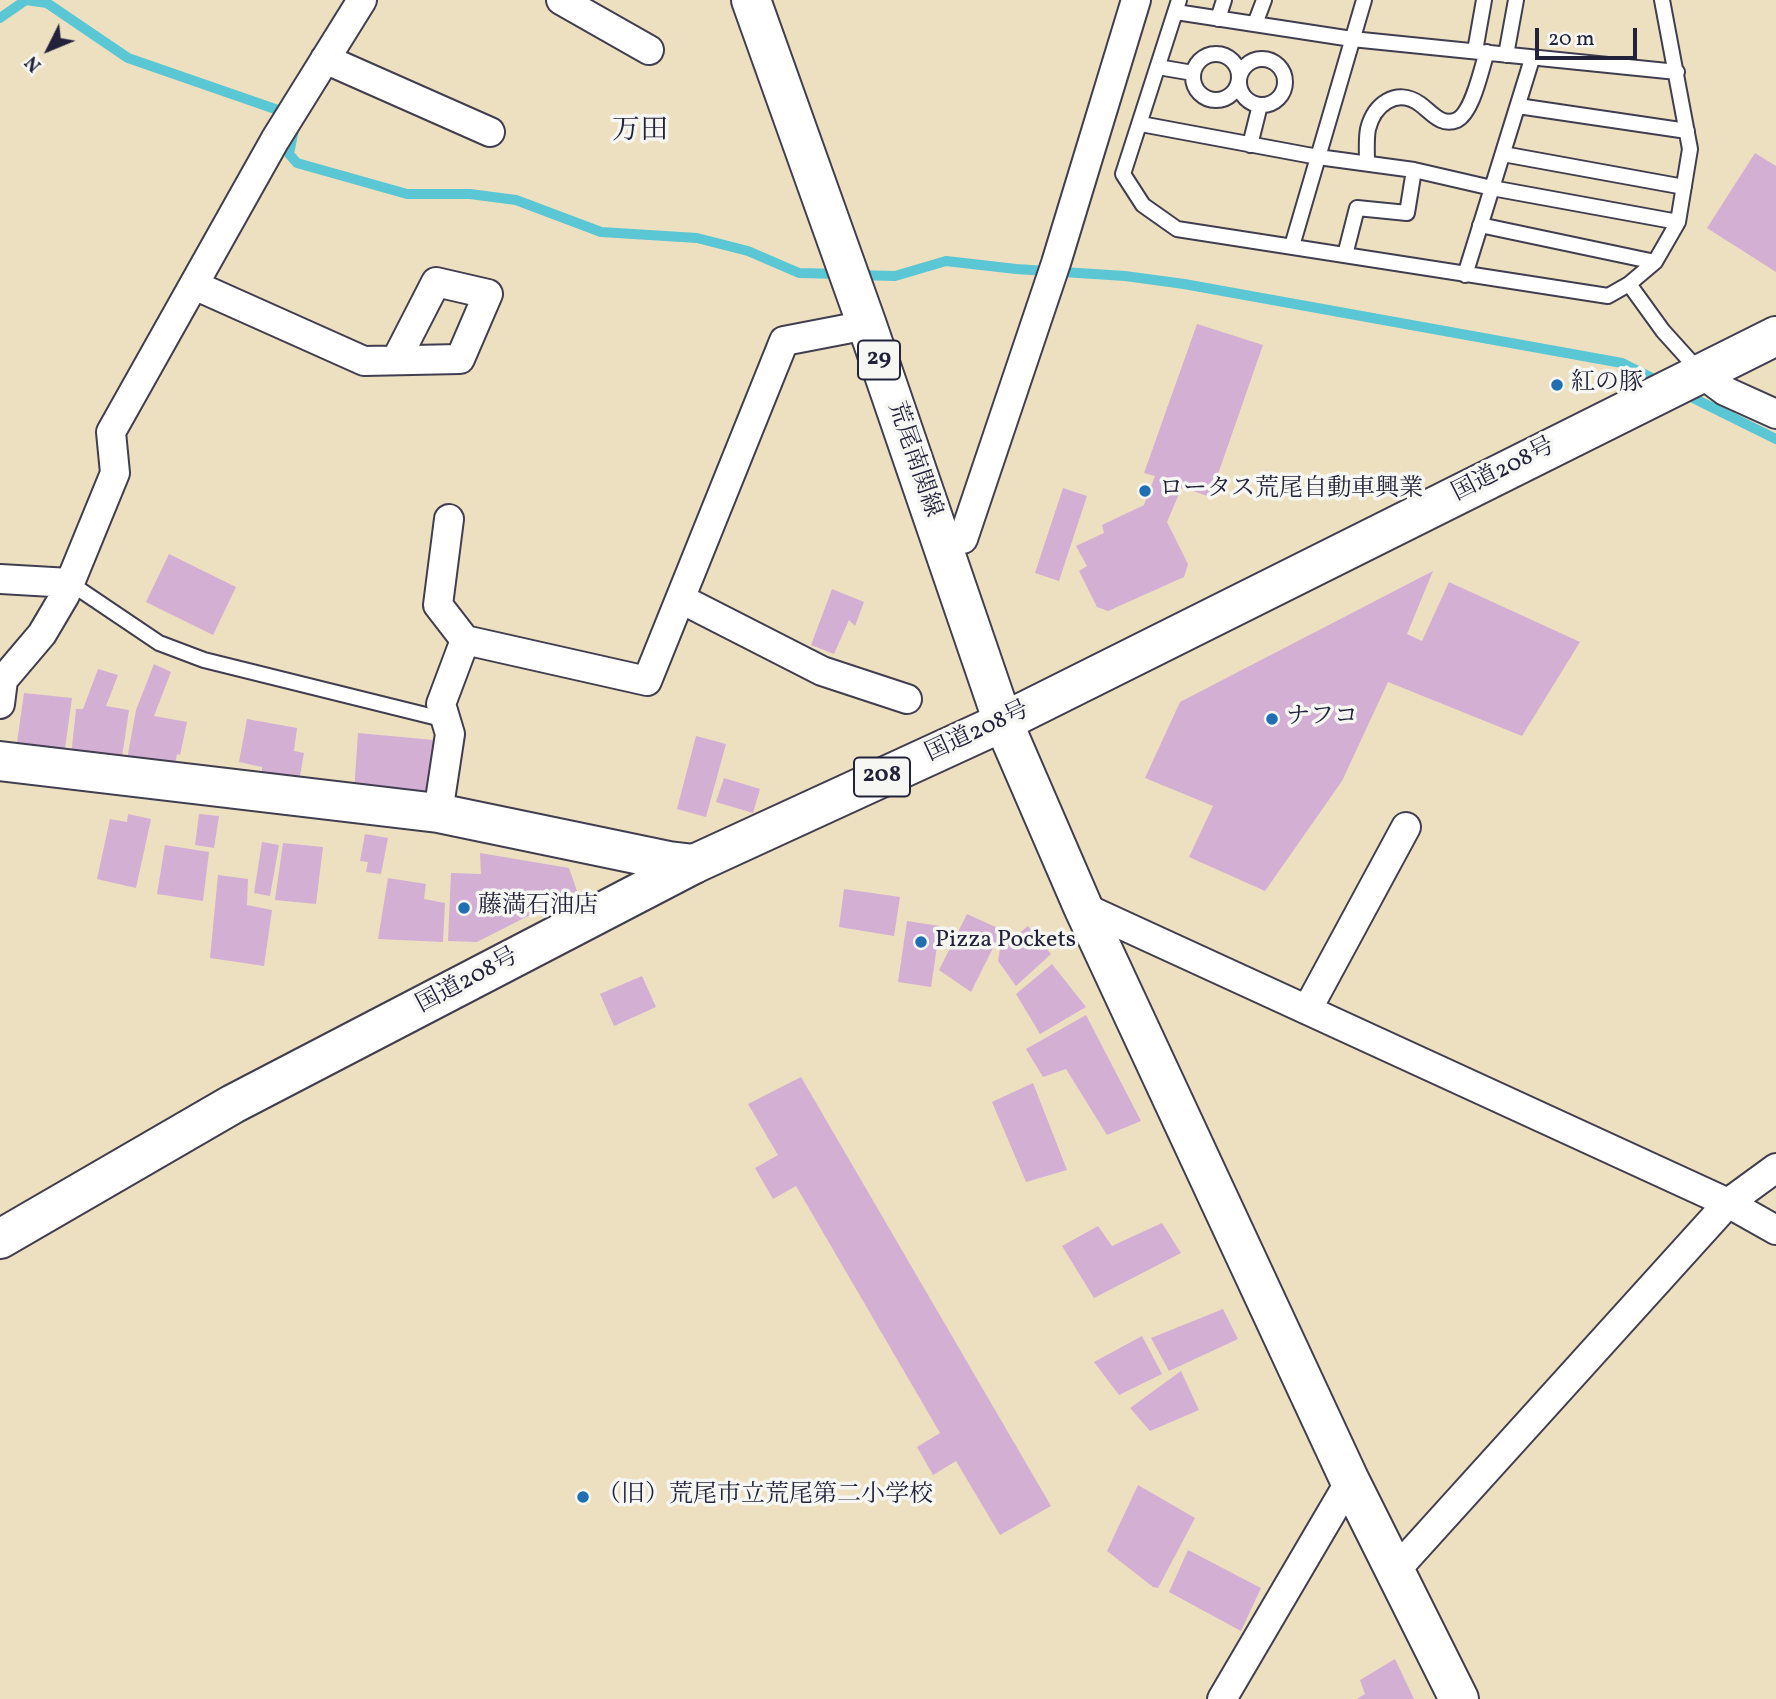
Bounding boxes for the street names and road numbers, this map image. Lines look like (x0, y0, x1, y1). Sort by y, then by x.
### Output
road number: 29 (858, 340, 900, 380)
street label: 荒尾南関線 (880, 399, 946, 521)
street label: 国道208号 (1448, 433, 1560, 509)
street label: 国道208号 (921, 696, 1035, 770)
road number: 208 (854, 758, 910, 796)
street label: 国道208号 (412, 943, 524, 1021)

